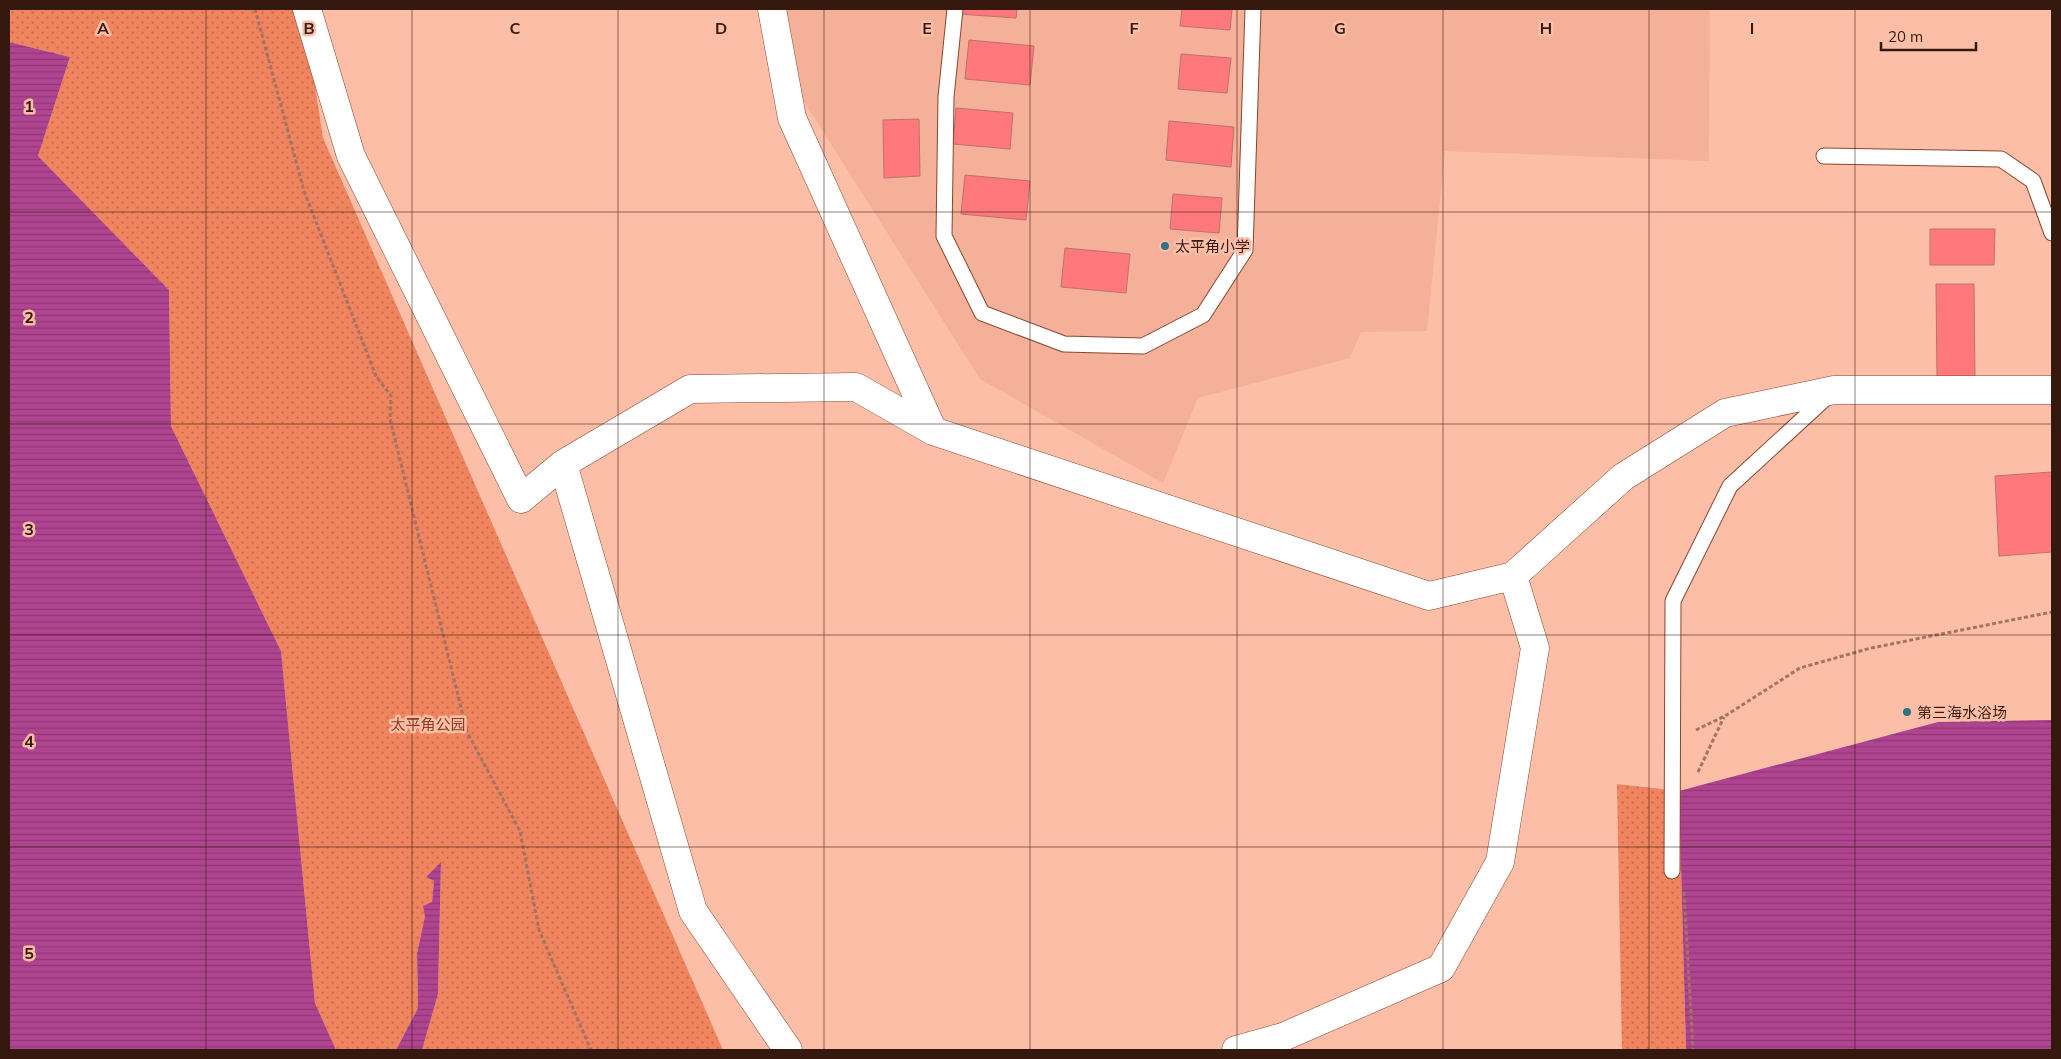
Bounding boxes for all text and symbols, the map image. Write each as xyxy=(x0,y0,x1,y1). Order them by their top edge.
text: A xyxy=(97,18,109,38)
text: B xyxy=(303,18,315,38)
text: C xyxy=(510,18,521,38)
text: D xyxy=(715,18,727,38)
text: E xyxy=(922,18,932,38)
text: F xyxy=(1129,18,1139,38)
text: G xyxy=(1334,18,1346,38)
text: H xyxy=(1540,18,1552,38)
text: I xyxy=(1750,18,1754,38)
scale bar xyxy=(1881,20,1976,52)
text: 20 m xyxy=(1888,27,1923,46)
text: 1 xyxy=(24,96,34,116)
place label: 太平角小学 xyxy=(1175,237,1250,256)
marker: 太平角小学 xyxy=(1159,240,1171,252)
text: 2 xyxy=(24,307,34,327)
text: 3 xyxy=(24,519,34,539)
place label: 第三海水浴场 xyxy=(1917,703,2007,722)
marker: 第三海水浴场 xyxy=(1901,706,1913,718)
park label: 太平角公园 xyxy=(390,715,466,734)
text: 4 xyxy=(24,731,34,751)
text: 5 xyxy=(24,943,34,963)

